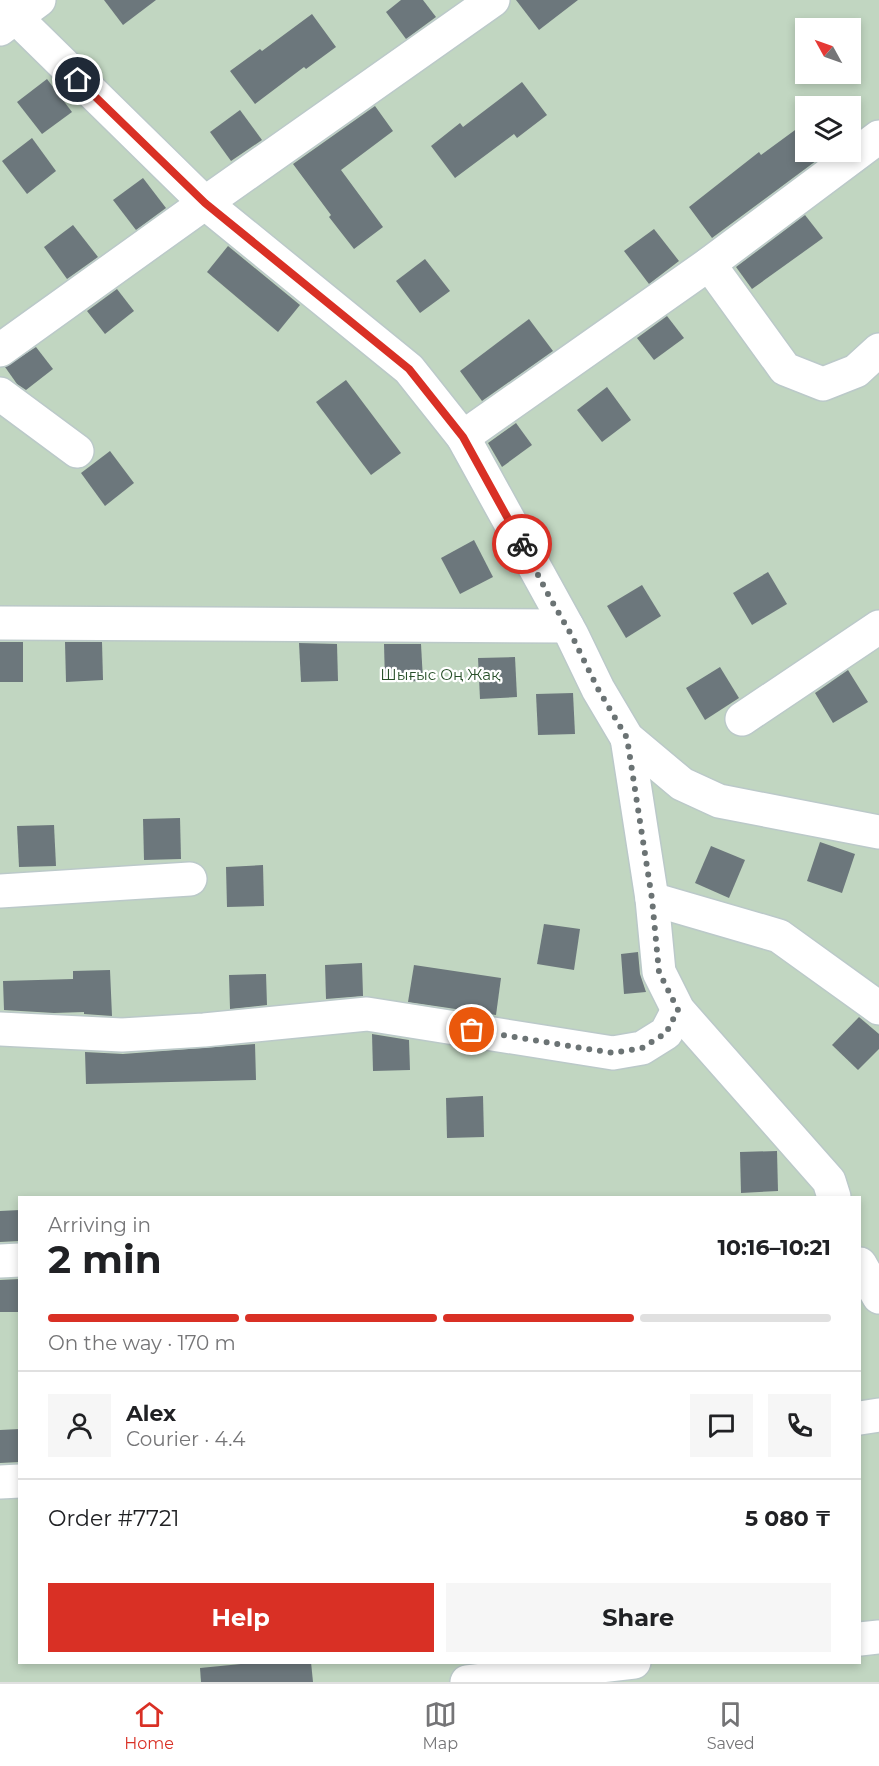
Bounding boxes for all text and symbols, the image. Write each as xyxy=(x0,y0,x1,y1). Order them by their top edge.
north arrow xyxy=(795,18,861,84)
map controls xyxy=(795,18,861,162)
pin xyxy=(52,54,103,105)
icon: home xyxy=(61,63,94,96)
button: layers xyxy=(795,96,861,162)
courier xyxy=(492,514,552,574)
icon: bike xyxy=(506,528,539,561)
park label: Шығыс Оң Жақ xyxy=(380,665,501,684)
pin xyxy=(446,1004,497,1055)
icon: bag xyxy=(455,1013,488,1046)
text: Arriving in xyxy=(48,1213,151,1237)
text: 10:16–10:21 xyxy=(717,1234,831,1261)
text: 2 min xyxy=(48,1235,162,1283)
text: On the way · 170 m xyxy=(48,1331,236,1355)
button: person xyxy=(48,1394,111,1457)
button: chat xyxy=(690,1394,753,1457)
button: phone xyxy=(768,1394,831,1457)
text: Alex xyxy=(126,1400,176,1427)
text: Courier · 4.4 xyxy=(126,1427,245,1451)
text: Order #7721 xyxy=(48,1505,179,1532)
text: 5 080 ₸ xyxy=(745,1505,831,1532)
button: Help xyxy=(48,1583,434,1652)
button: Share xyxy=(446,1583,831,1652)
tab: Home xyxy=(124,1698,174,1753)
tab: Map xyxy=(423,1698,458,1753)
tab: Saved xyxy=(707,1698,755,1753)

